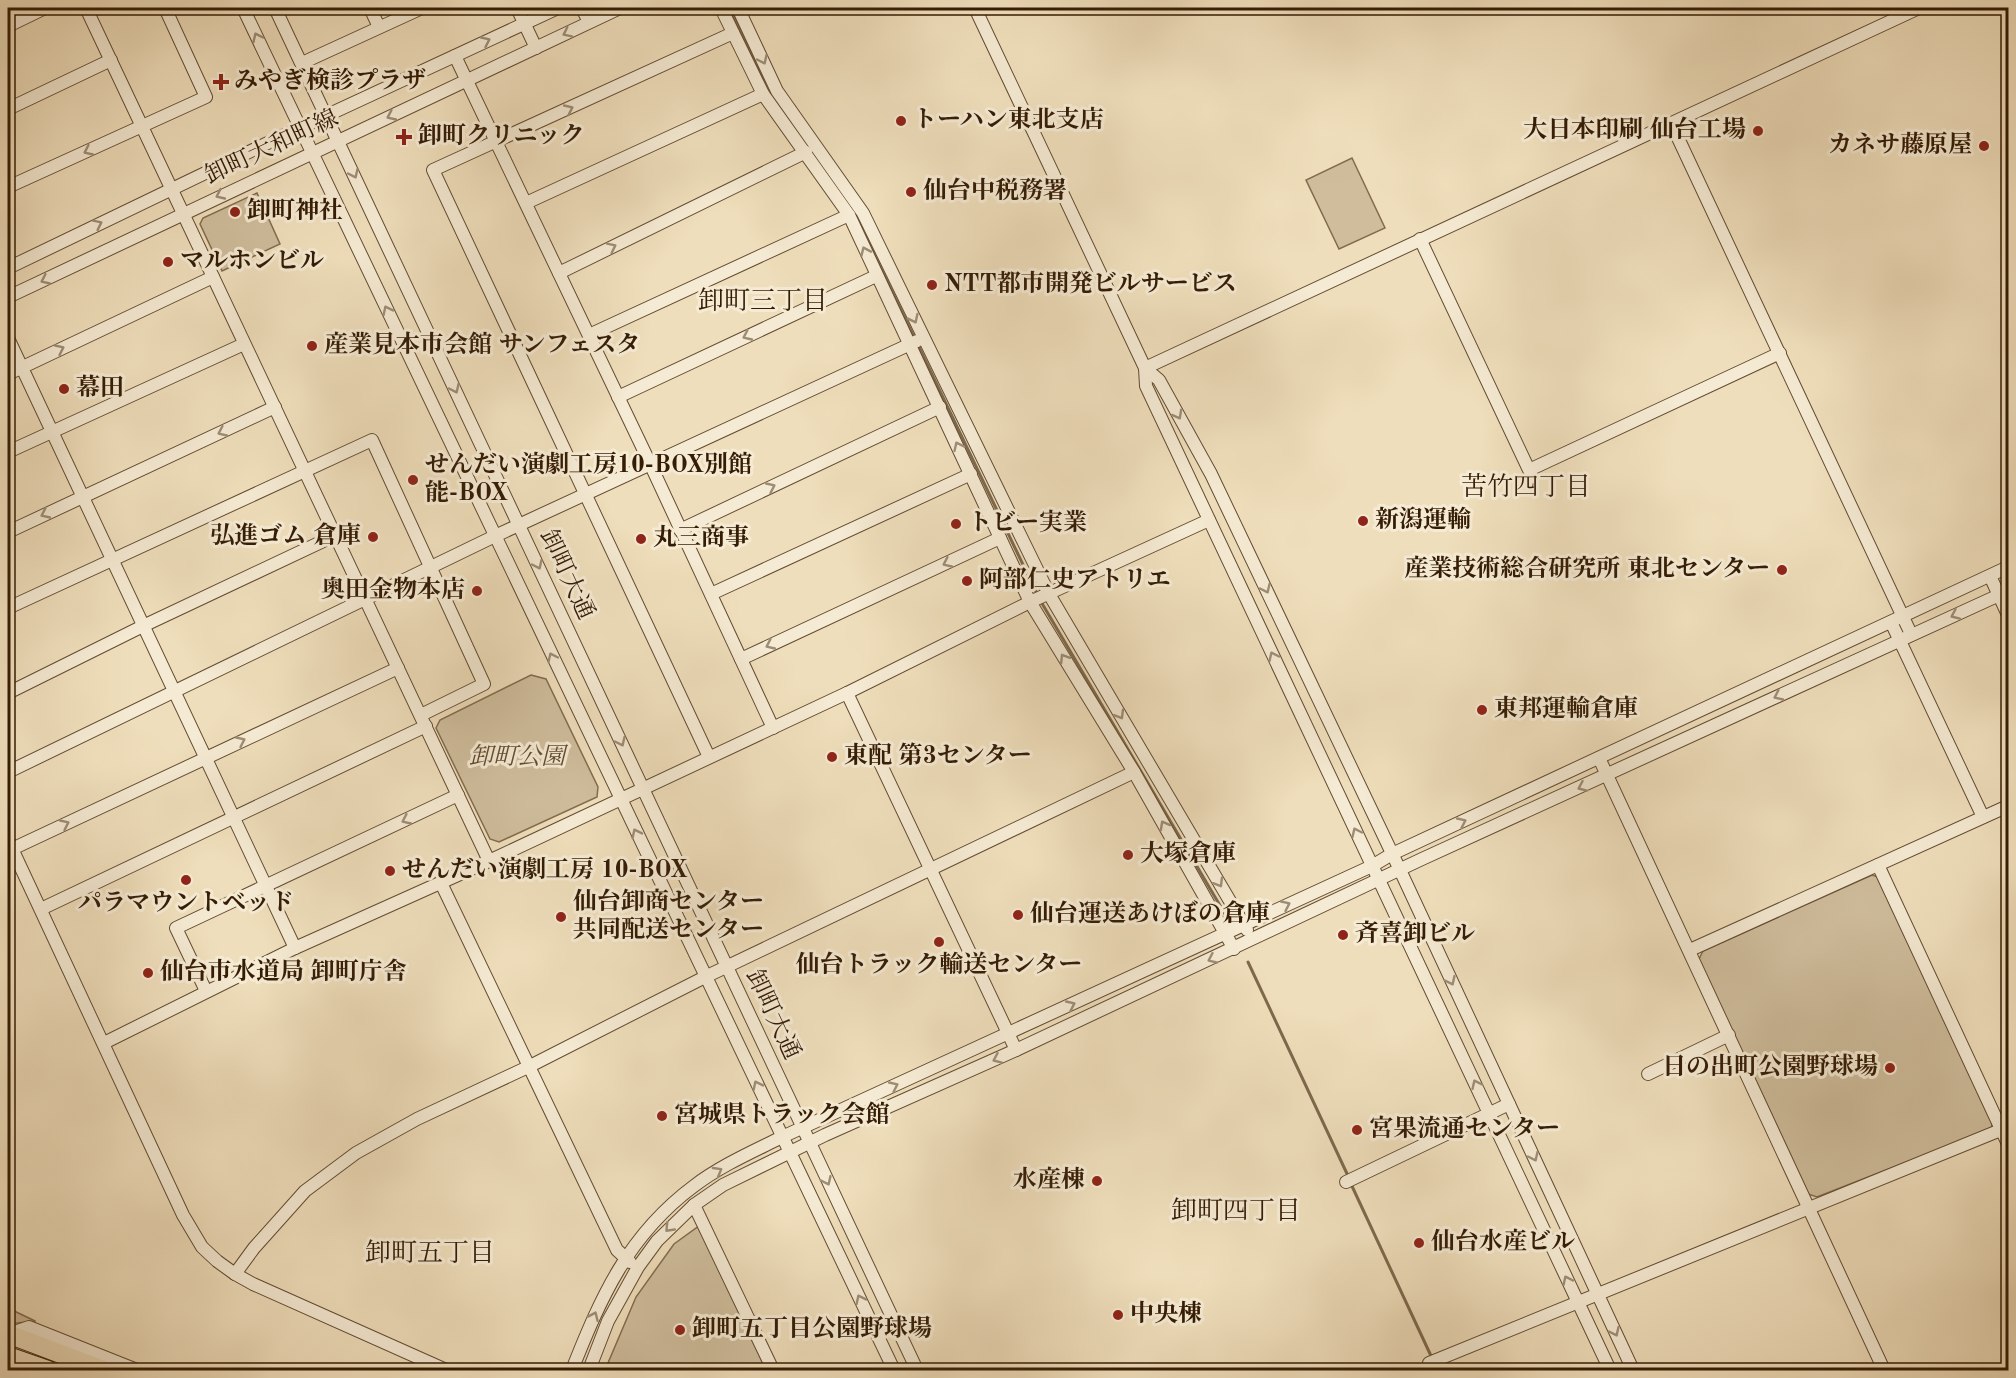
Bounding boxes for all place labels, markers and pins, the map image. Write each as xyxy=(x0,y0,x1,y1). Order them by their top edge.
place label: みやぎ検診プラザ xyxy=(234,67,426,94)
marker: みやぎ検診プラザ xyxy=(212,73,230,91)
place label: トーハン東北支店 xyxy=(913,106,1104,133)
marker: トーハン東北支店 xyxy=(894,114,908,128)
place label: 大日本印刷 仙台工場 xyxy=(1523,116,1746,143)
place label: 卸町クリニック xyxy=(418,122,585,149)
marker: 大日本印刷 仙台工場 xyxy=(1751,124,1765,138)
marker: 卸町クリニック xyxy=(395,128,413,146)
place label: カネサ藤原屋 xyxy=(1828,131,1972,158)
marker: カネサ藤原屋 xyxy=(1977,139,1991,153)
place label: 仙台中税務署 xyxy=(923,177,1067,204)
marker: 仙台中税務署 xyxy=(904,185,918,199)
place label: 卸町神社 xyxy=(247,197,343,224)
marker: 卸町神社 xyxy=(228,205,242,219)
place label: マルホンビル xyxy=(180,248,324,274)
marker: マルホンビル xyxy=(161,255,175,269)
place label: NTT都市開発ビルサービス xyxy=(944,270,1237,297)
marker: NTT都市開発ビルサービス xyxy=(925,278,939,292)
place label: 産業見本市会館 サンフェスタ xyxy=(324,331,640,358)
marker: 産業見本市会館 サンフェスタ xyxy=(305,339,319,353)
place label: 幕田 xyxy=(76,374,124,401)
marker: 幕田 xyxy=(57,382,71,396)
place label: せんだい演劇工房10-BOX別館 能-BOX xyxy=(425,451,752,506)
marker: せんだい演劇工房10-BOX別館 能-BOX xyxy=(406,473,420,487)
place label: 新潟運輸 xyxy=(1375,506,1471,533)
place label: トビー実業 xyxy=(968,509,1087,536)
marker: 新潟運輸 xyxy=(1356,514,1370,528)
marker: トビー実業 xyxy=(949,517,963,531)
place label: 弘進ゴム 倉庫 xyxy=(210,522,361,549)
place label: 丸三商事 xyxy=(653,524,749,551)
marker: 弘進ゴム 倉庫 xyxy=(366,530,380,544)
marker: 丸三商事 xyxy=(634,532,648,546)
place label: 産業技術総合研究所 東北センター xyxy=(1404,555,1770,582)
marker: 産業技術総合研究所 東北センター xyxy=(1775,563,1789,577)
place label: 阿部仁史アトリエ xyxy=(979,566,1171,593)
marker: 阿部仁史アトリエ xyxy=(960,574,974,588)
place label: 奥田金物本店 xyxy=(321,576,465,603)
marker: 奥田金物本店 xyxy=(470,584,484,598)
place label: 東邦運輸倉庫 xyxy=(1494,695,1638,722)
marker: 東邦運輸倉庫 xyxy=(1475,703,1489,717)
place label: 東配 第3センター xyxy=(844,742,1032,769)
marker: 東配 第3センター xyxy=(825,750,839,764)
place label: 大塚倉庫 xyxy=(1140,840,1236,867)
marker: 大塚倉庫 xyxy=(1121,848,1135,862)
place label: せんだい演劇工房 10-BOX xyxy=(402,856,688,883)
marker: せんだい演劇工房 10-BOX xyxy=(383,864,397,878)
marker: パラマウントベッド xyxy=(179,873,193,887)
place label: 仙台卸商センター 共同配送センター xyxy=(573,888,764,943)
place label: パラマウントベッド xyxy=(78,890,294,916)
place label: 仙台運送あけぼの倉庫 xyxy=(1030,900,1270,927)
marker: 仙台運送あけぼの倉庫 xyxy=(1011,908,1025,922)
marker: 仙台卸商センター 共同配送センター xyxy=(554,910,568,924)
place label: 斉喜卸ビル xyxy=(1355,920,1475,947)
marker: 斉喜卸ビル xyxy=(1336,928,1350,942)
marker: 仙台トラック輸送センター xyxy=(932,935,946,949)
place label: 仙台トラック輸送センター xyxy=(796,951,1082,978)
place label: 仙台市水道局 卸町庁舎 xyxy=(160,958,407,985)
marker: 仙台市水道局 卸町庁舎 xyxy=(141,966,155,980)
place label: 日の出町公園野球場 xyxy=(1662,1053,1878,1080)
marker: 日の出町公園野球場 xyxy=(1883,1061,1897,1075)
place label: 宮城県トラック会館 xyxy=(674,1101,890,1128)
marker: 宮城県トラック会館 xyxy=(655,1109,669,1123)
place label: 宮果流通センター xyxy=(1369,1115,1560,1142)
marker: 宮果流通センター xyxy=(1350,1123,1364,1137)
place label: 水産棟 xyxy=(1013,1166,1085,1193)
marker: 水産棟 xyxy=(1090,1174,1104,1188)
place label: 仙台水産ビル xyxy=(1431,1228,1575,1255)
marker: 仙台水産ビル xyxy=(1412,1236,1426,1250)
place label: 中央棟 xyxy=(1130,1300,1202,1327)
marker: 中央棟 xyxy=(1111,1308,1125,1322)
place label: 卸町五丁目公園野球場 xyxy=(692,1315,932,1342)
marker: 卸町五丁目公園野球場 xyxy=(673,1323,687,1337)

